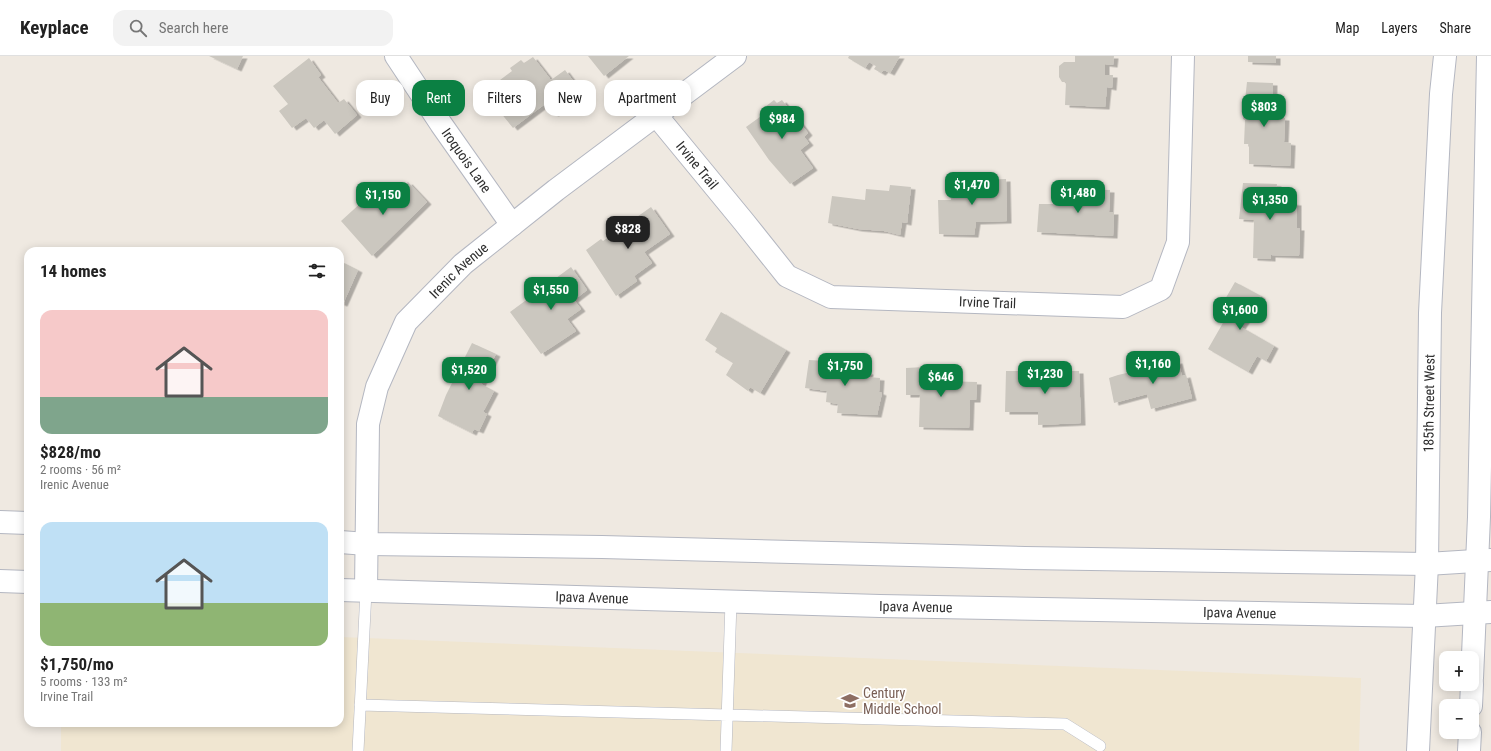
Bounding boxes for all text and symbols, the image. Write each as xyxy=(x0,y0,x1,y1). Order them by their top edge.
search box xyxy=(113,10,393,46)
text: Keyplace xyxy=(20,16,89,39)
icon: search xyxy=(127,17,149,39)
text: Search here xyxy=(159,19,228,37)
text: Map xyxy=(1335,20,1359,36)
text: Layers xyxy=(1381,20,1418,36)
text: Share xyxy=(1440,20,1471,36)
chip: Buy xyxy=(356,80,404,116)
chip: Rent xyxy=(412,80,465,116)
chip: Filters xyxy=(473,80,536,116)
chip: New xyxy=(544,80,596,116)
chip: Apartment xyxy=(604,80,691,116)
pin: $803 xyxy=(1240,94,1288,128)
text: $803 xyxy=(1251,99,1277,114)
pin: $984 xyxy=(758,106,806,140)
text: $984 xyxy=(769,111,795,126)
street label: Iroquois Lane xyxy=(438,125,495,196)
street label: Irvine Trail xyxy=(673,138,722,192)
pin: $1,470 xyxy=(939,172,1005,206)
text: $1,470 xyxy=(954,177,990,192)
pin: $1,480 xyxy=(1045,180,1111,214)
pin: $1,150 xyxy=(350,182,416,216)
text: $1,480 xyxy=(1060,185,1096,200)
text: $1,150 xyxy=(365,187,401,202)
pin: $1,350 xyxy=(1237,187,1303,221)
text: $1,350 xyxy=(1252,192,1288,207)
pin: $828 xyxy=(604,216,652,250)
text: $828 xyxy=(615,221,641,236)
street label: Irenic Avenue xyxy=(426,239,491,301)
icon: filters xyxy=(306,260,328,282)
text: 14 homes xyxy=(40,261,106,281)
pin: $1,550 xyxy=(518,277,584,311)
text: $1,550 xyxy=(533,282,569,297)
street label: Irvine Trail xyxy=(959,293,1017,311)
pin: $1,600 xyxy=(1207,297,1273,331)
text: $1,600 xyxy=(1222,302,1258,317)
icon: home xyxy=(148,336,220,408)
pin: $1,160 xyxy=(1120,351,1186,385)
pin: $1,750 xyxy=(812,353,878,387)
street label: 185th Street West xyxy=(1420,354,1438,453)
text: $1,160 xyxy=(1135,356,1171,371)
pin: $1,520 xyxy=(436,357,502,391)
text: $1,750 xyxy=(827,358,863,373)
pin: $1,230 xyxy=(1012,361,1078,395)
text: $1,520 xyxy=(451,362,487,377)
pin: $646 xyxy=(917,364,965,398)
text: $1,230 xyxy=(1027,366,1063,381)
text: $646 xyxy=(928,369,954,384)
text: $828/mo xyxy=(40,442,101,462)
text: 2 rooms · 56 m² xyxy=(40,462,121,477)
text: Irenic Avenue xyxy=(40,477,109,492)
icon: home xyxy=(148,548,220,620)
street label: Ipava Avenue xyxy=(555,588,629,607)
street label: Ipava Avenue xyxy=(879,598,953,615)
street label: Ipava Avenue xyxy=(1203,604,1277,621)
map controls xyxy=(1439,651,1479,739)
button: + xyxy=(1439,651,1479,691)
text: $1,750/mo xyxy=(40,654,114,674)
text: 5 rooms · 133 m² xyxy=(40,674,127,689)
place label: Century Middle School xyxy=(863,685,941,717)
text: Irvine Trail xyxy=(40,689,93,704)
school or university icon: Century Middle School xyxy=(840,691,860,711)
button: − xyxy=(1439,699,1479,739)

